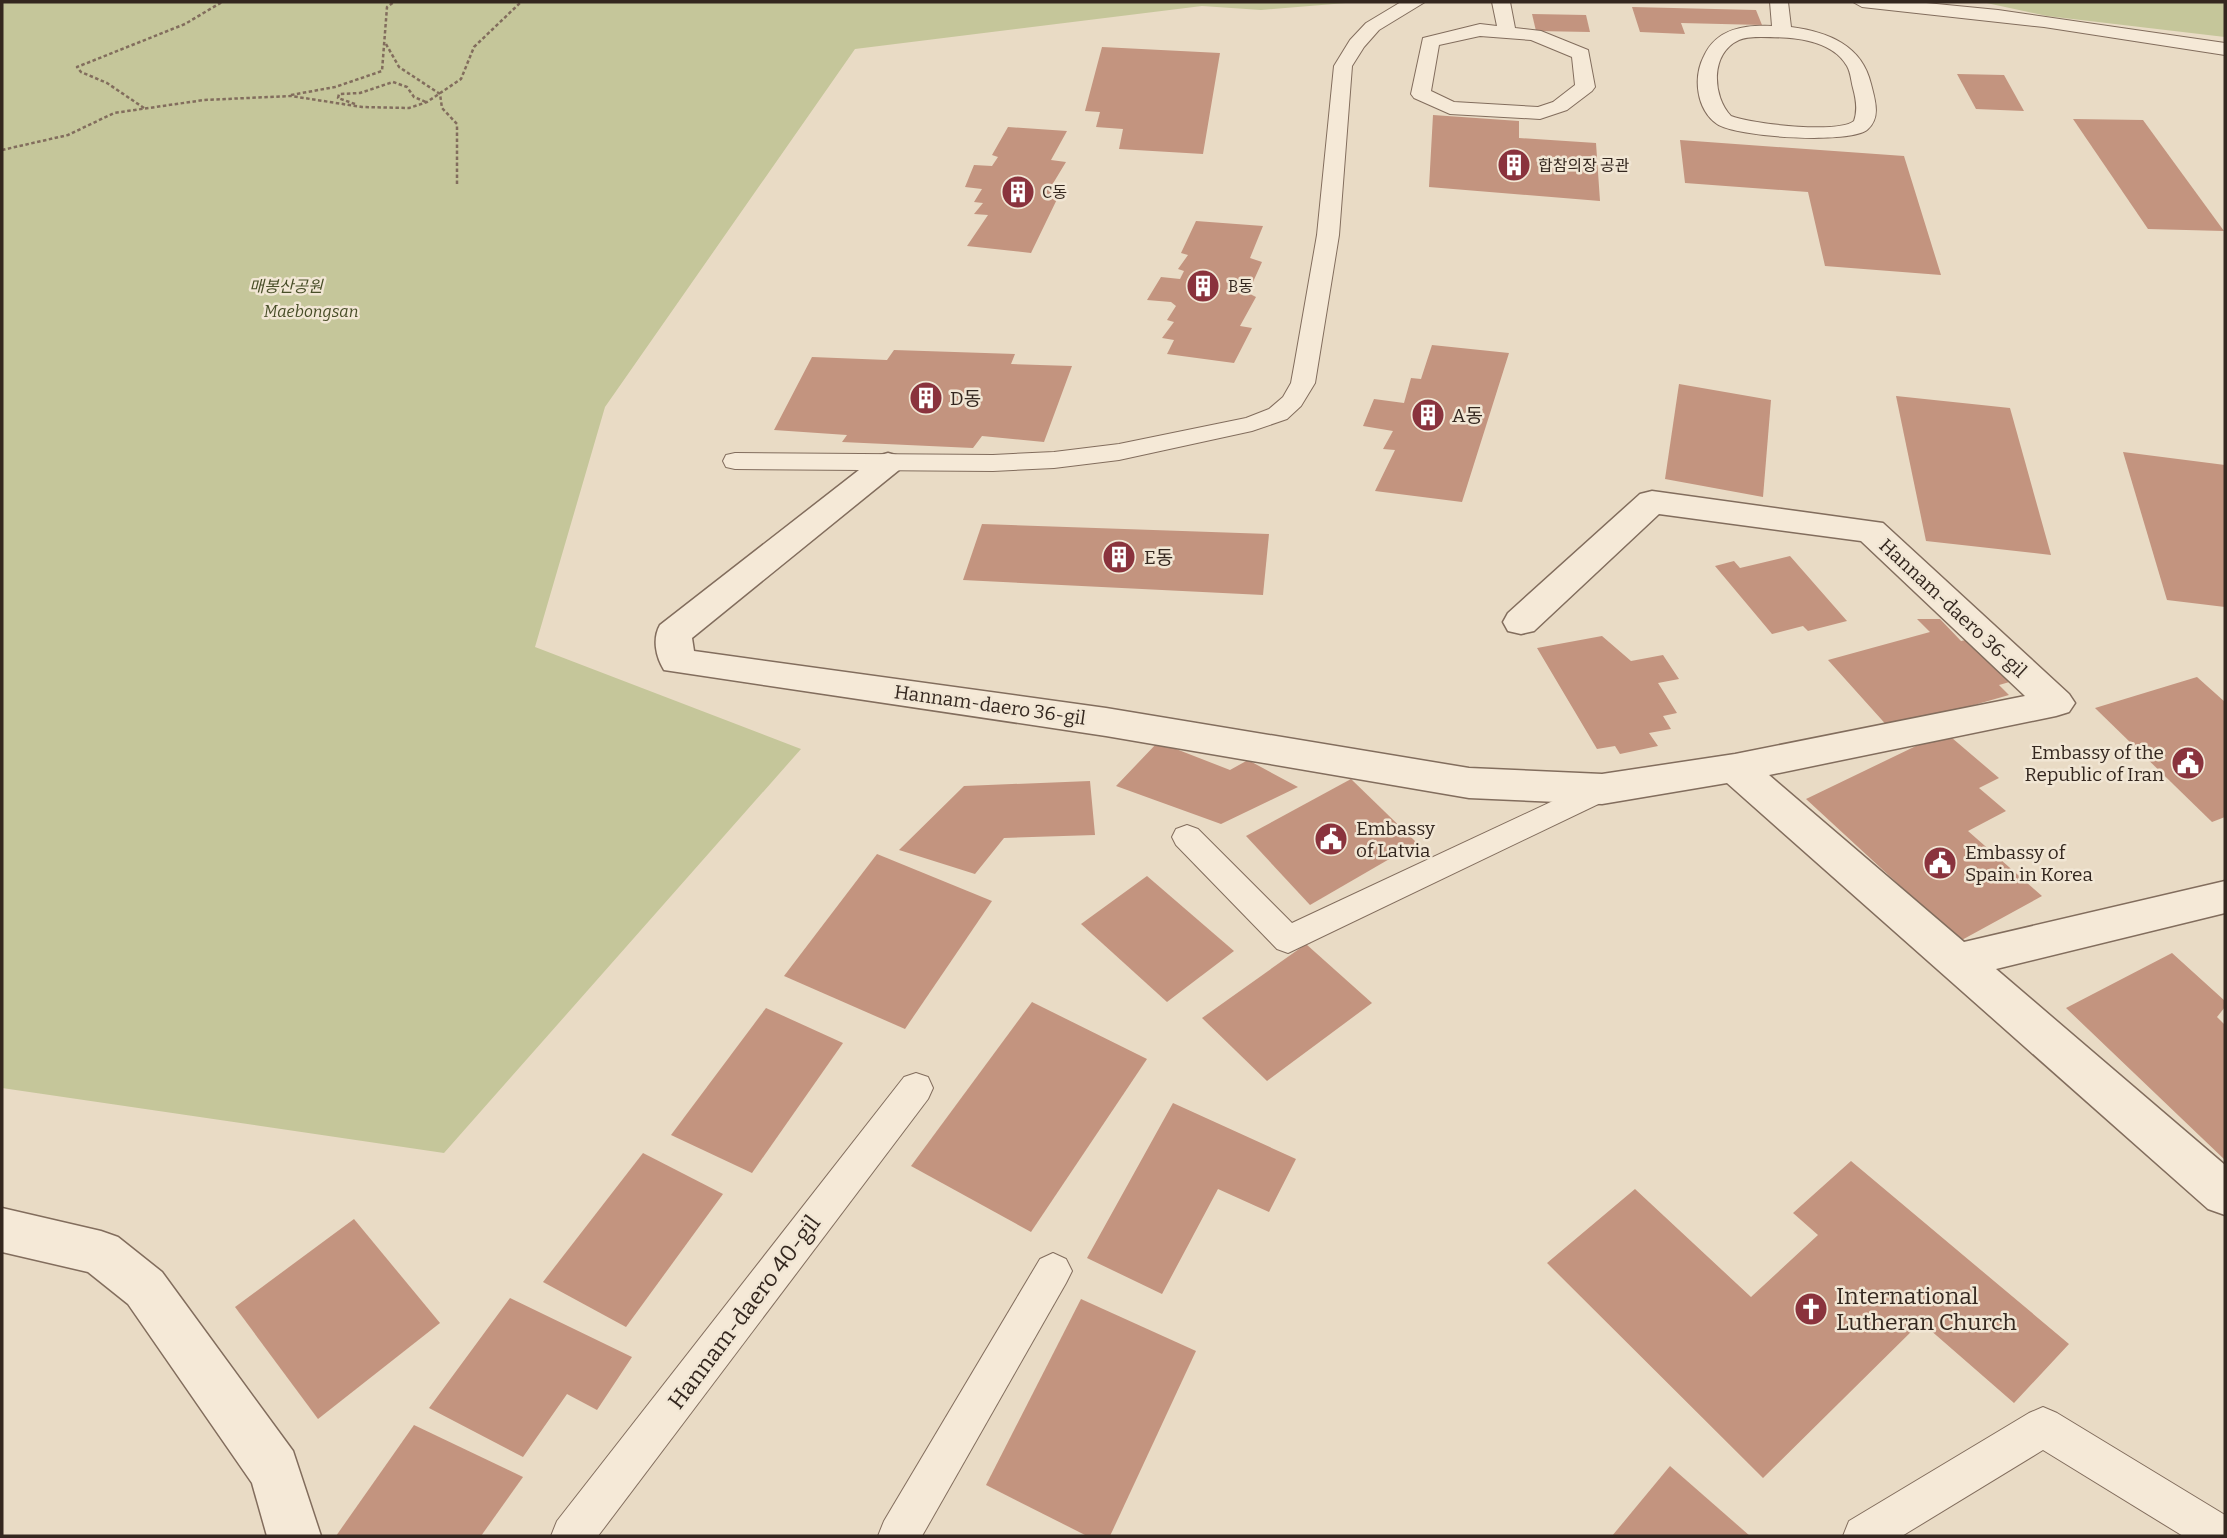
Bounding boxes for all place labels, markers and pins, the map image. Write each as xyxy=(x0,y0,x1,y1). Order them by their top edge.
building icon: 합참의장 공관 xyxy=(1495,146,1533,184)
place label: 합참의장 공관 xyxy=(1538,156,1630,175)
building icon: C동 xyxy=(999,173,1037,211)
place label: C동 xyxy=(1042,183,1067,202)
building icon: B동 xyxy=(1184,267,1222,305)
place label: B동 xyxy=(1228,277,1253,296)
building icon: D동 xyxy=(907,379,945,417)
place label: D동 xyxy=(950,387,981,410)
building icon: A동 xyxy=(1409,396,1447,434)
place label: A동 xyxy=(1452,404,1483,427)
building icon: E동 xyxy=(1100,538,1138,576)
place label: E동 xyxy=(1144,546,1173,569)
place label: Embassy of the Republic of Iran xyxy=(2024,741,2164,786)
public building icon: Embassy of the Republic of Iran xyxy=(2169,744,2207,782)
place label: Embassy of Latvia xyxy=(1356,817,1436,862)
public building icon: Embassy of Latvia xyxy=(1312,820,1350,858)
place label: Embassy of Spain in Korea xyxy=(1965,841,2093,886)
public building icon: Embassy of Spain in Korea xyxy=(1921,844,1959,882)
place label: International Lutheran Church xyxy=(1836,1282,2017,1336)
church icon: International Lutheran Church xyxy=(1792,1290,1830,1328)

